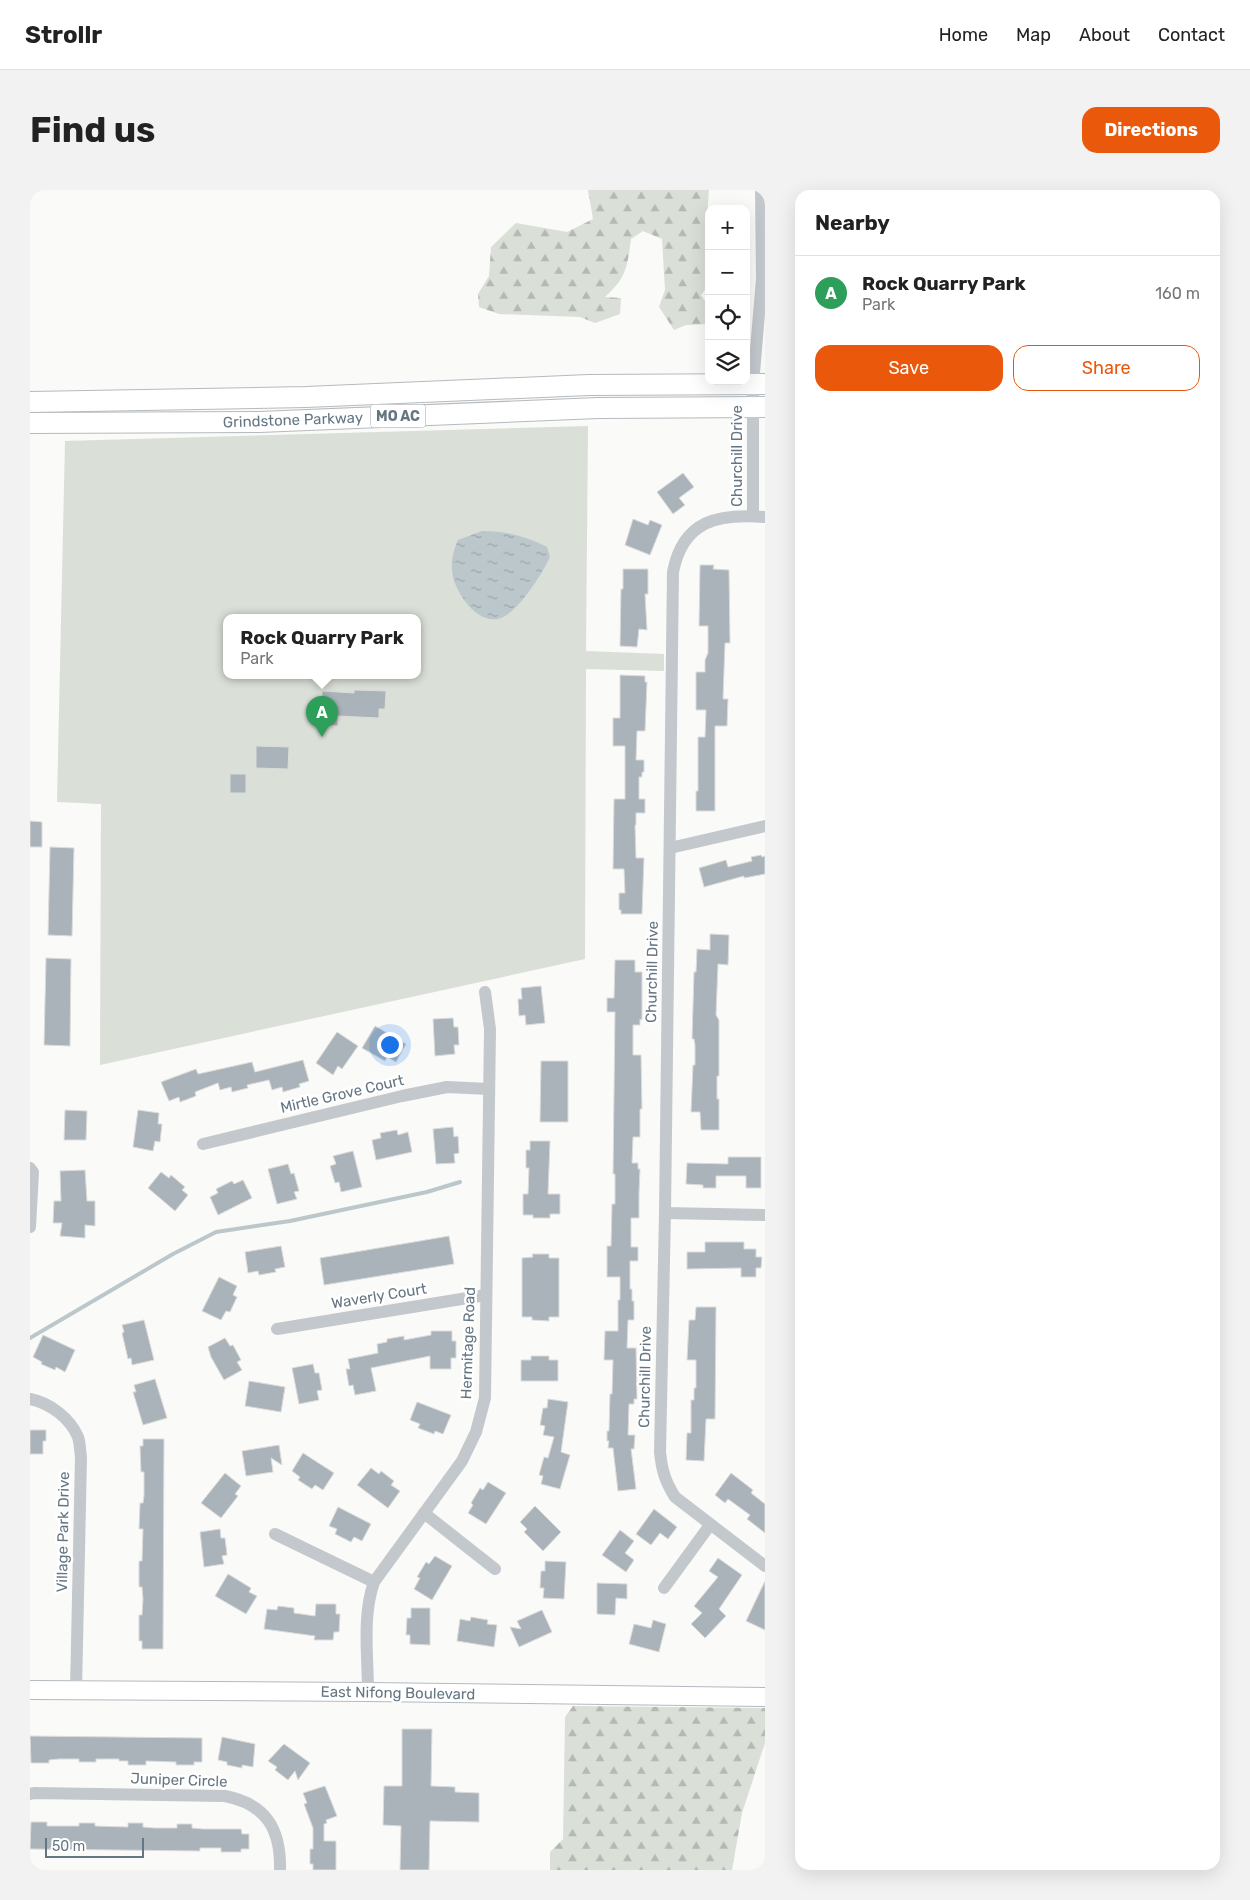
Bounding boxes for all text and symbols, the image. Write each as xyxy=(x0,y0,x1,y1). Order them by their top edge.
text: Strollr xyxy=(25,21,102,49)
text: Home xyxy=(939,24,988,46)
text: Map xyxy=(1016,24,1051,46)
text: About xyxy=(1079,24,1130,46)
text: Contact xyxy=(1158,24,1225,46)
button: Directions xyxy=(1082,107,1220,153)
text: Find us xyxy=(30,109,155,151)
map controls xyxy=(705,205,750,385)
button: + xyxy=(705,205,750,250)
text: Nearby xyxy=(815,210,890,235)
button: − xyxy=(705,250,750,295)
text: Rock Quarry Park xyxy=(862,272,1026,295)
text: A xyxy=(825,284,837,303)
text: 160 m xyxy=(1155,284,1200,303)
button: locate xyxy=(705,295,750,340)
text: Park xyxy=(862,295,895,314)
button: layers xyxy=(705,340,750,385)
button: Save xyxy=(815,345,1003,391)
button: Share xyxy=(1013,345,1200,391)
road number: MO AC xyxy=(370,405,426,428)
street label: Churchill Drive xyxy=(728,405,746,507)
street label: Grindstone Parkway xyxy=(223,409,363,431)
popup xyxy=(223,614,421,679)
text: Rock Quarry Park xyxy=(240,626,404,649)
text: Park xyxy=(240,649,274,668)
pin: A xyxy=(306,696,338,737)
street label: Churchill Drive xyxy=(642,921,662,1023)
your location xyxy=(377,1032,403,1058)
street label: Mirtle Grove Court xyxy=(278,1071,406,1117)
street label: Waverly Court xyxy=(330,1280,428,1312)
street label: Hermitage Road xyxy=(457,1286,479,1400)
street label: Churchill Drive xyxy=(635,1326,655,1428)
street label: Village Park Drive xyxy=(53,1471,73,1593)
street label: East Nifong Boulevard xyxy=(320,1683,476,1703)
street label: Juniper Circle xyxy=(130,1769,228,1791)
scale bar xyxy=(45,1835,144,1858)
text: 50 m xyxy=(52,1838,85,1855)

